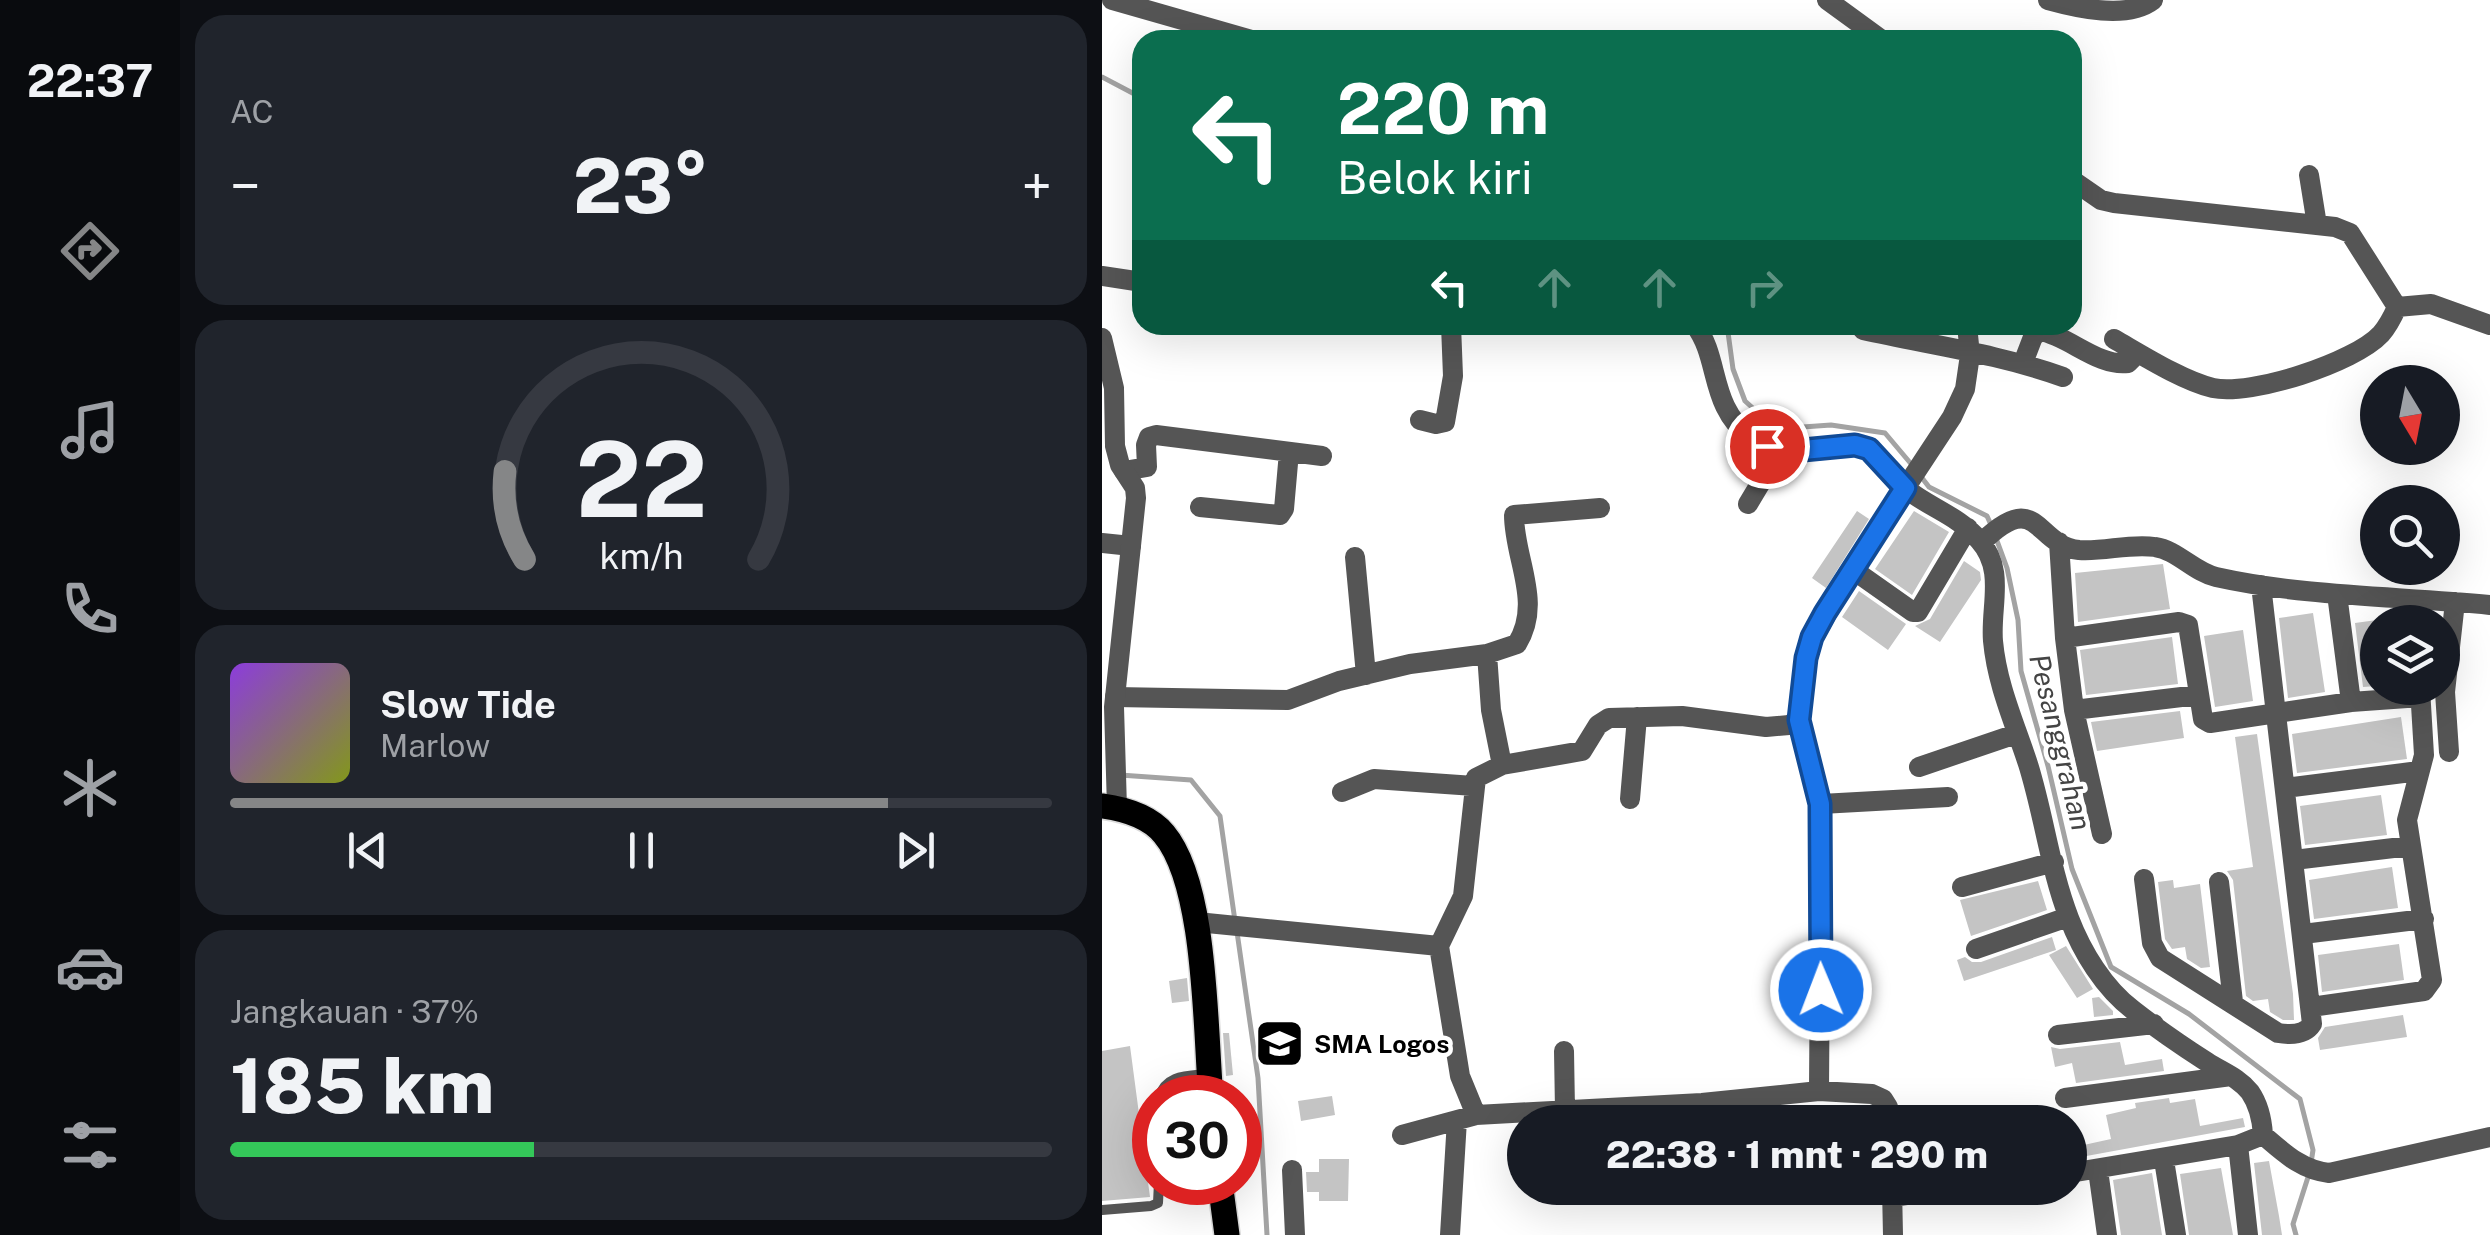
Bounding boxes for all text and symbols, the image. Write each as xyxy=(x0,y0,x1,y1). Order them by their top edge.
text: 22:37 xyxy=(27,54,153,107)
text: 220 m xyxy=(1337,67,1550,150)
icon: left xyxy=(1172,70,1302,200)
text: AC xyxy=(230,93,274,130)
text: 23° xyxy=(573,142,709,230)
text: Belok kiri xyxy=(1337,151,1532,204)
text: − xyxy=(230,154,261,218)
text: + xyxy=(1022,154,1052,218)
icon: directions xyxy=(55,216,125,286)
icon: left xyxy=(1422,260,1477,315)
icon: ahead xyxy=(1527,260,1582,315)
icon: ahead xyxy=(1632,260,1687,315)
icon: right xyxy=(1737,260,1792,315)
north arrow xyxy=(2360,365,2460,465)
map controls xyxy=(2360,365,2460,705)
icon: music xyxy=(55,395,125,465)
pin xyxy=(1725,404,1810,489)
text: 22 xyxy=(575,418,707,540)
icon: arrive xyxy=(1740,419,1795,474)
button: search xyxy=(2360,485,2460,585)
text: km/h xyxy=(599,535,683,577)
icon: phone xyxy=(55,574,125,644)
button: layers xyxy=(2360,605,2460,705)
water label: Pesanggrahan xyxy=(2023,650,2099,834)
text: Slow Tide xyxy=(380,682,556,727)
text: Marlow xyxy=(380,727,490,764)
icon: climate xyxy=(55,753,125,823)
icon: previous xyxy=(340,823,395,878)
icon: pause xyxy=(614,823,669,878)
icon: next xyxy=(888,823,943,878)
icon: car xyxy=(55,932,125,1002)
position arrow xyxy=(1769,938,1873,1042)
text: Jangkauan · 37% xyxy=(230,993,479,1030)
school or university icon: SMA Logos xyxy=(1253,1018,1305,1070)
place label: SMA Logos xyxy=(1314,1029,1449,1059)
text: 185 km xyxy=(230,1042,494,1130)
speed limit sign: 30 xyxy=(1132,1075,1262,1205)
icon: filters xyxy=(55,1110,125,1180)
text: 22:38 · 1 mnt · 290 m xyxy=(1606,1132,1988,1177)

